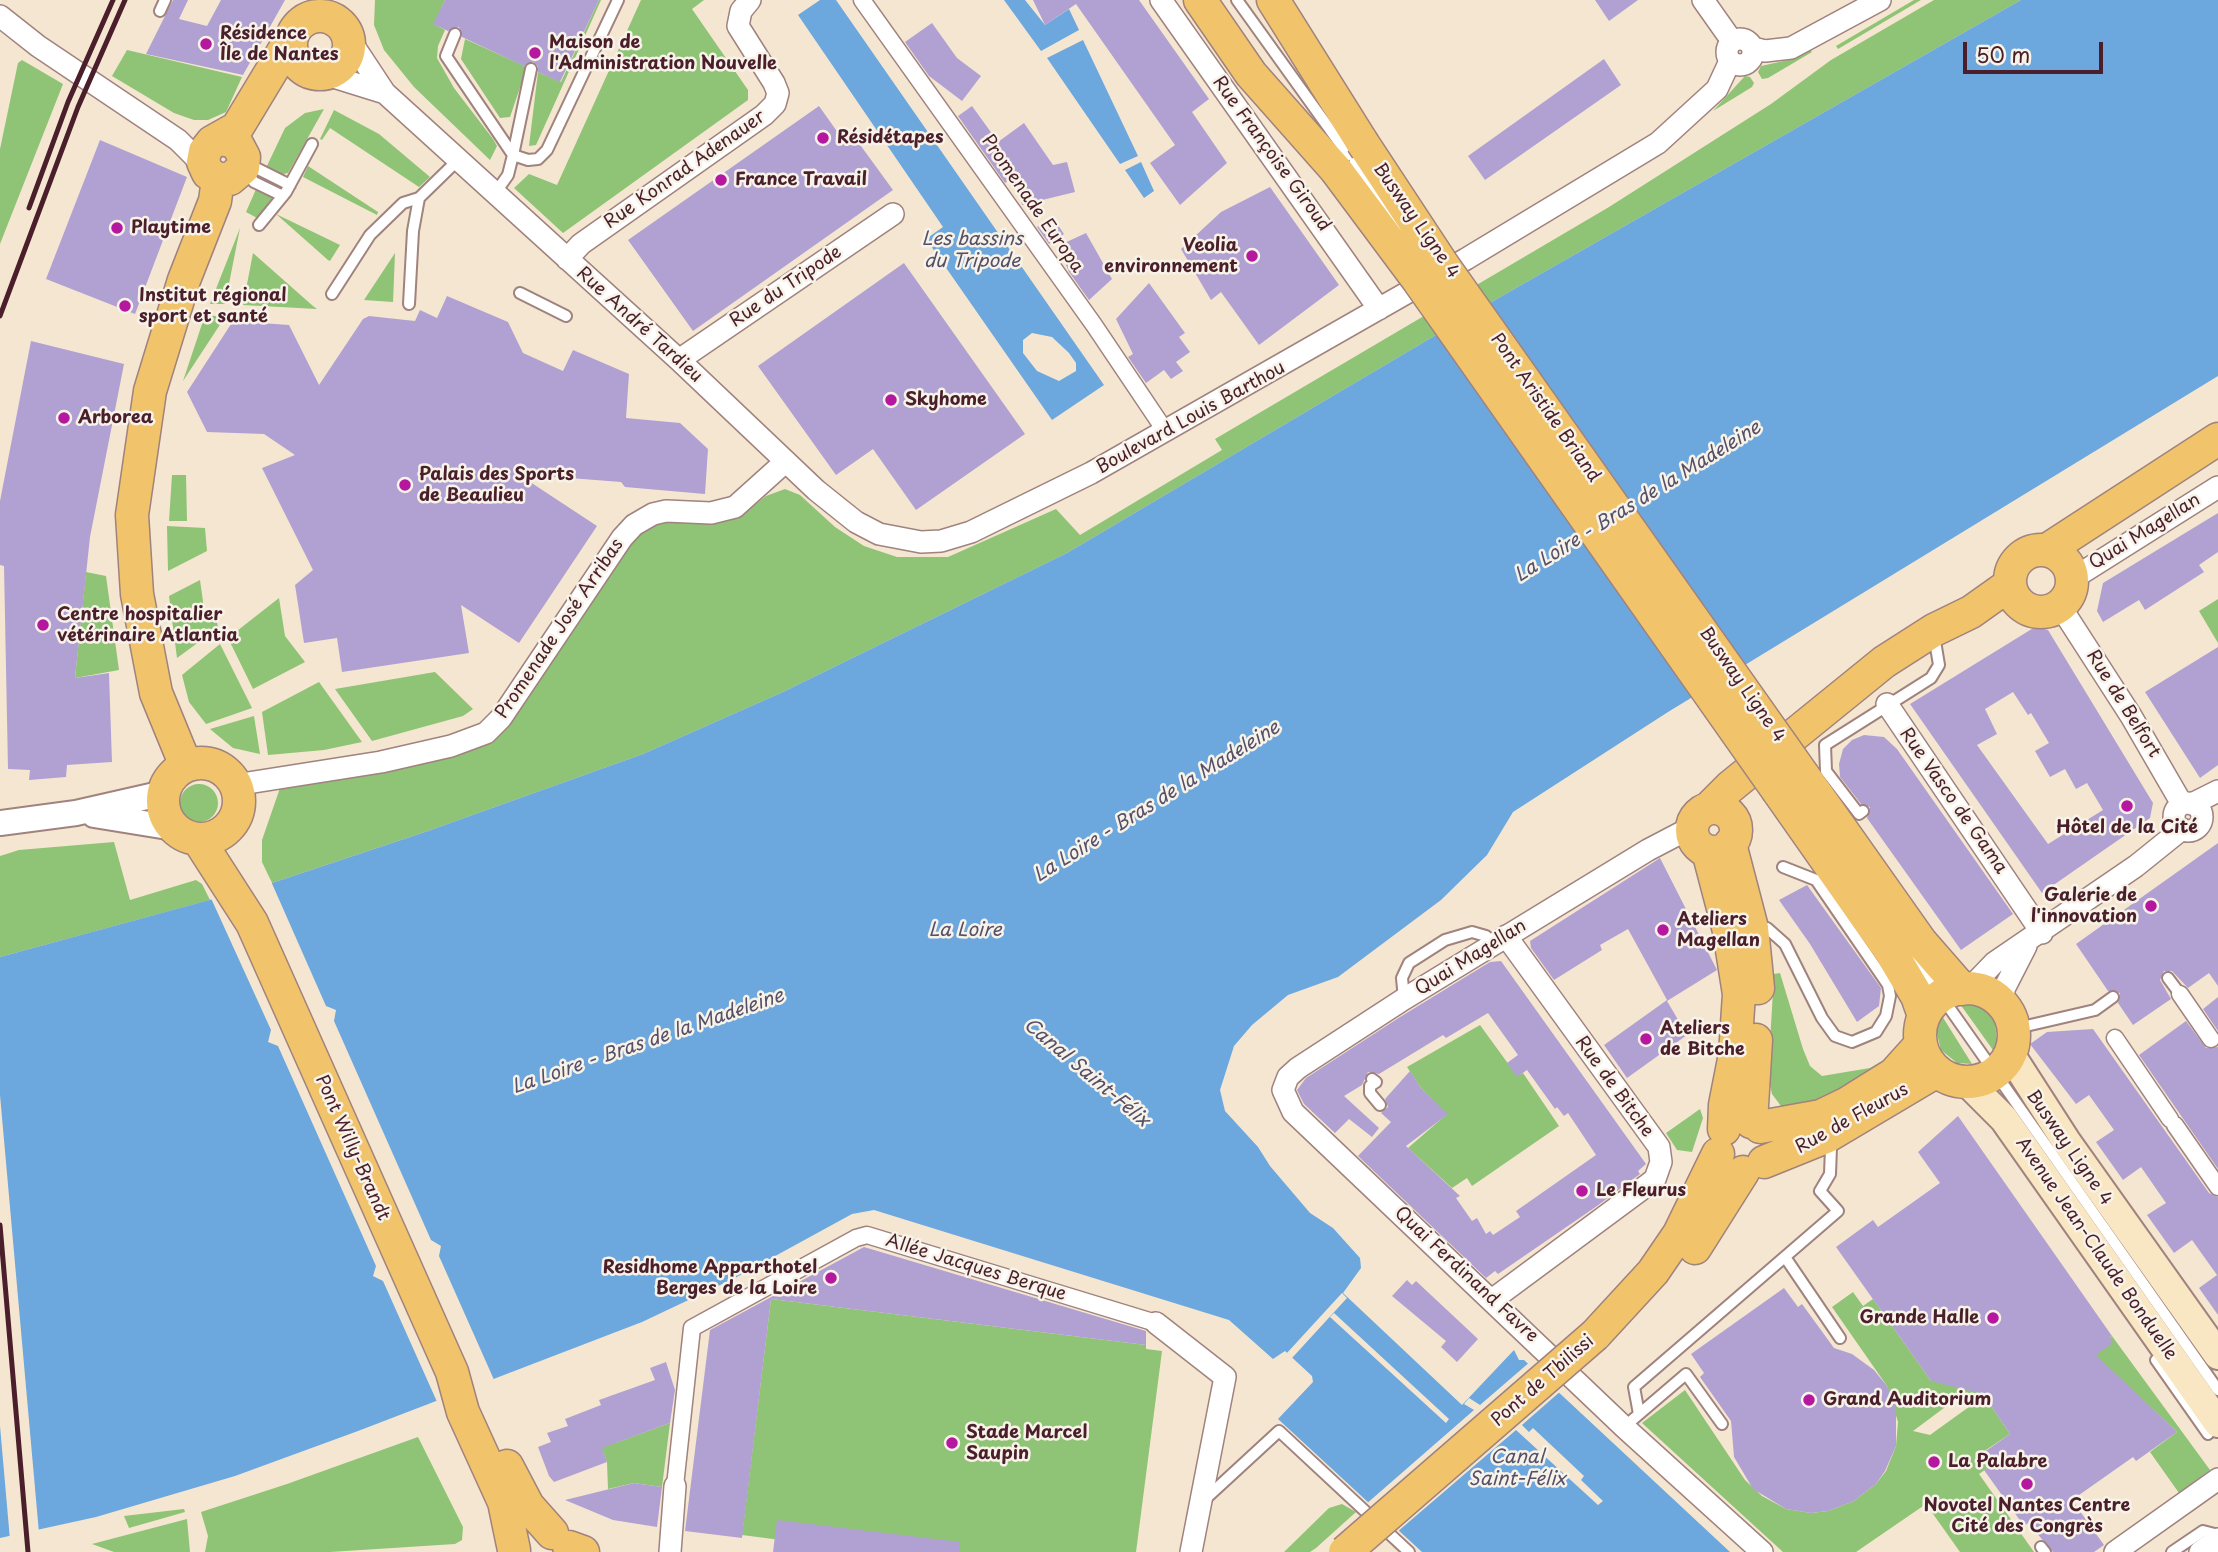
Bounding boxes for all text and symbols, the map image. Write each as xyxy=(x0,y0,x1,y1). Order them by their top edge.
place label: Résidence Île de Nantes xyxy=(220,23,339,66)
scale bar xyxy=(1966,28,2106,72)
place label: Maison de l'Administration Nouvelle xyxy=(549,32,777,74)
marker: Résidence Île de Nantes xyxy=(198,36,214,52)
text: 50 m xyxy=(1976,38,2030,70)
marker: Maison de l'Administration Nouvelle xyxy=(527,45,543,61)
street label: Rue Françoise Giroud xyxy=(1208,72,1334,236)
street label: Rue Konrad Adenauer xyxy=(600,106,770,234)
place label: Résidétapes xyxy=(837,127,944,149)
marker: Résidétapes xyxy=(815,130,831,146)
street label: Promenade Europa xyxy=(976,131,1088,277)
street label: Busway Ligne 4 xyxy=(1368,159,1464,283)
place label: France Travail xyxy=(735,169,867,191)
marker: France Travail xyxy=(713,172,729,188)
place label: Playtime xyxy=(131,217,211,239)
marker: Playtime xyxy=(109,220,125,236)
water label: Les bassins du Tripode xyxy=(921,229,1023,273)
place label: Veolia environnement xyxy=(1104,235,1238,278)
street label: Rue du Tripode xyxy=(726,242,846,332)
marker: Veolia environnement xyxy=(1244,248,1260,264)
street label: Rue André Tardieu xyxy=(572,263,706,387)
place label: Institut régional sport et santé xyxy=(139,285,286,328)
marker: Institut régional sport et santé xyxy=(117,298,133,314)
street label: Pont Aristide Briand xyxy=(1486,330,1604,486)
street label: Boulevard Louis Barthou xyxy=(1093,357,1289,479)
place label: Skyhome xyxy=(905,389,987,411)
marker: Skyhome xyxy=(883,392,899,408)
place label: Arborea xyxy=(78,407,153,429)
marker: Arborea xyxy=(56,410,72,426)
water label: La Loire - Bras de la Madeleine xyxy=(1511,417,1765,587)
place label: Palais des Sports de Beaulieu xyxy=(419,464,574,506)
marker: Palais des Sports de Beaulieu xyxy=(397,477,413,493)
street label: Quai Magellan xyxy=(2086,489,2204,575)
street label: Promenade José Arribas xyxy=(492,535,628,723)
place label: Centre hospitalier vétérinaire Atlantia xyxy=(57,604,239,646)
marker: Centre hospitalier vétérinaire Atlantia xyxy=(35,617,51,633)
street label: Busway Ligne 4 xyxy=(1694,623,1790,747)
street label: Rue de Belfort xyxy=(2081,646,2165,762)
water label: La Loire - Bras de la Madeleine xyxy=(1030,717,1284,887)
street label: Rue Vasco de Gama xyxy=(1895,724,2011,878)
marker: Hôtel de la Cité xyxy=(2119,798,2135,814)
place label: Hôtel de la Cité xyxy=(2056,817,2198,839)
place label: Galerie de l'innovation xyxy=(2031,885,2137,928)
marker: Galerie de l'innovation xyxy=(2143,898,2159,914)
place label: Ateliers Magellan xyxy=(1677,909,1760,951)
street label: Quai Magellan xyxy=(1412,915,1530,1001)
water label: La Loire xyxy=(928,920,1002,942)
marker: Ateliers Magellan xyxy=(1655,922,1671,938)
water label: La Loire - Bras de la Madeleine xyxy=(509,985,787,1099)
water label: Canal Saint-Félix xyxy=(1018,1014,1154,1132)
place label: Ateliers de Bitche xyxy=(1660,1018,1745,1060)
marker: Ateliers de Bitche xyxy=(1638,1031,1654,1047)
street label: Rue de Bitche xyxy=(1570,1032,1658,1142)
street label: Pont Willy-Brandt xyxy=(310,1072,394,1224)
street label: Rue de Fleurus xyxy=(1792,1079,1912,1159)
street label: Busway Ligne 4 xyxy=(2021,1086,2117,1210)
street label: Avenue Jean-Claude Bonduelle xyxy=(2011,1134,2181,1364)
place label: Le Fleurus xyxy=(1596,1180,1686,1202)
marker: Le Fleurus xyxy=(1574,1183,1590,1199)
street label: Quai Ferdinand Favre xyxy=(1390,1203,1542,1347)
street label: Allée Jacques Berque xyxy=(883,1230,1069,1306)
place label: Residhome Apparthotel Berges de la Loire xyxy=(603,1257,817,1300)
marker: Residhome Apparthotel Berges de la Loire xyxy=(823,1270,839,1286)
place label: Grande Halle xyxy=(1860,1307,1979,1329)
marker: Grande Halle xyxy=(1985,1310,2001,1326)
street label: Pont de Tbilissi xyxy=(1487,1331,1599,1431)
place label: Grand Auditorium xyxy=(1823,1389,1991,1411)
marker: Grand Auditorium xyxy=(1801,1392,1817,1408)
place label: Stade Marcel Saupin xyxy=(966,1422,1087,1464)
marker: Stade Marcel Saupin xyxy=(944,1435,960,1451)
water label: Canal Saint-Félix xyxy=(1469,1447,1565,1491)
place label: La Palabre xyxy=(1948,1451,2047,1473)
marker: La Palabre xyxy=(1926,1454,1942,1470)
marker: Novotel Nantes Centre Cité des Congrès xyxy=(2019,1476,2035,1492)
place label: Novotel Nantes Centre Cité des Congrès xyxy=(1924,1495,2130,1538)

